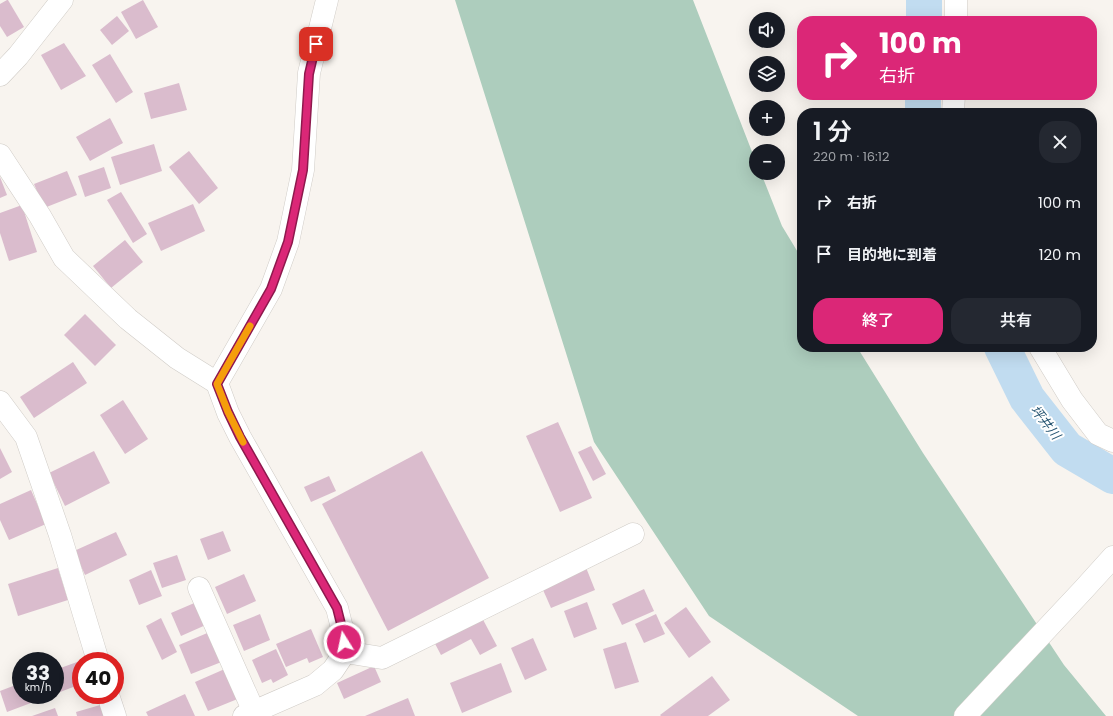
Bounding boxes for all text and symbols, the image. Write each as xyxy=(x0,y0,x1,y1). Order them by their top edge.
map controls xyxy=(749,12,785,180)
button: sound xyxy=(749,12,785,48)
text: 100 m xyxy=(879,24,962,63)
pin xyxy=(299,27,333,61)
icon: right xyxy=(813,32,865,84)
icon: arrive xyxy=(305,33,327,55)
button: layers xyxy=(749,56,785,92)
text: 右折 xyxy=(879,63,915,88)
button: + xyxy=(749,100,785,136)
text: 1 分 xyxy=(813,115,851,148)
button: close xyxy=(1039,121,1081,163)
button: − xyxy=(749,144,785,180)
text: 220 m · 16:12 xyxy=(813,147,890,166)
icon: right xyxy=(813,191,835,213)
text: 右折 xyxy=(847,192,877,213)
text: 100 m xyxy=(1038,192,1081,213)
icon: arrive xyxy=(813,243,835,265)
text: 目的地に到着 xyxy=(847,244,937,265)
text: 120 m xyxy=(1039,244,1081,265)
button: 終了 xyxy=(813,298,943,344)
button: 共有 xyxy=(951,298,1081,344)
water label: 坪井川 xyxy=(1026,401,1066,445)
position arrow xyxy=(323,621,365,663)
speed limit sign: 40 xyxy=(72,652,124,704)
text: 33 xyxy=(26,659,50,687)
text: km/h xyxy=(25,680,51,695)

